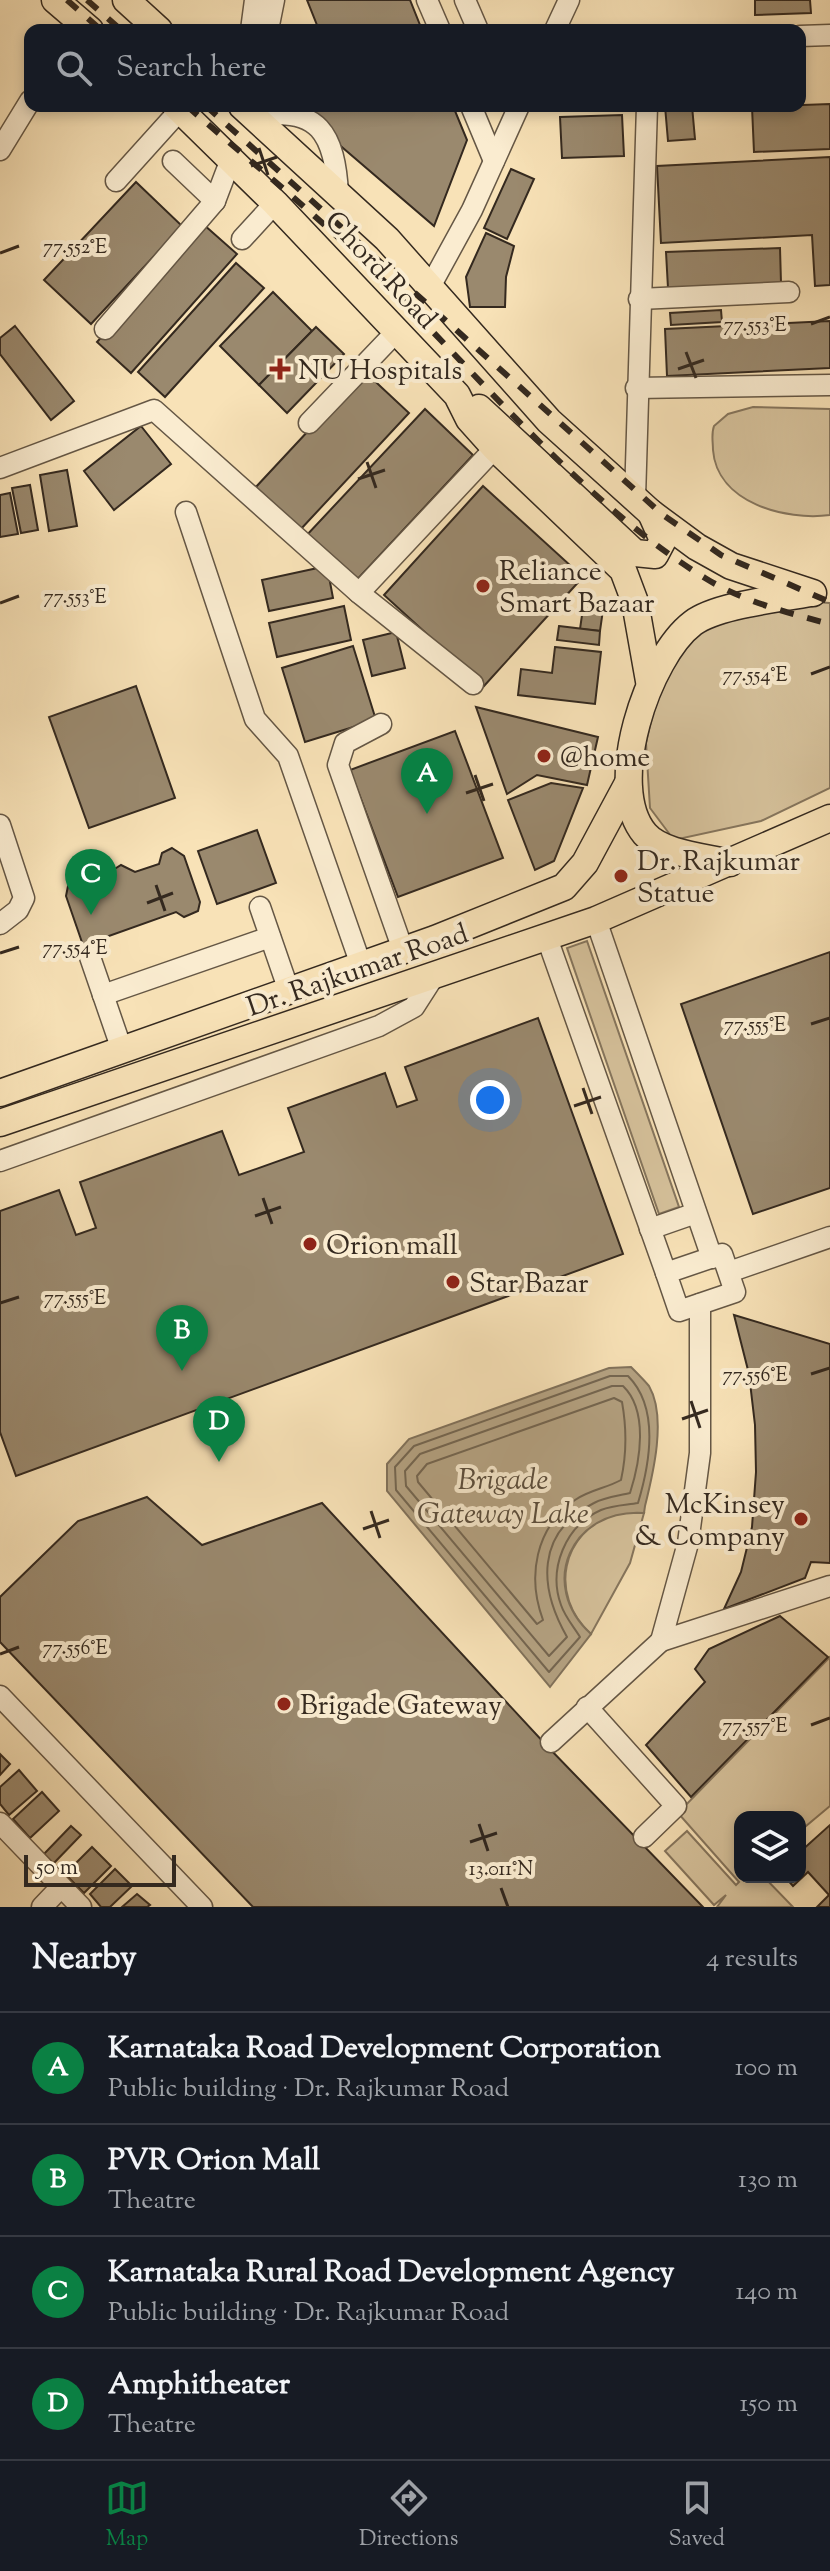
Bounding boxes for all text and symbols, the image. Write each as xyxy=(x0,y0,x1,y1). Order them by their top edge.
search box xyxy=(24,24,806,112)
icon: search xyxy=(52,46,96,90)
text: Search here xyxy=(116,47,266,90)
street label: Chord Road xyxy=(314,203,445,339)
text: 77.552°E xyxy=(43,234,107,263)
text: 77.553°E xyxy=(723,312,787,341)
place label: NU Hospitals xyxy=(298,352,462,392)
marker: NU Hospitals xyxy=(269,358,291,380)
place label: Reliance Smart Bazaar xyxy=(499,553,655,625)
marker: Reliance Smart Bazaar xyxy=(474,577,492,595)
text: 77.553°E xyxy=(43,584,107,613)
text: 77.554°E xyxy=(722,662,788,691)
place label: @home xyxy=(560,739,650,779)
marker: @home xyxy=(535,747,553,765)
pin: A xyxy=(401,748,453,814)
place label: Dr. Rajkumar Statue xyxy=(637,843,800,915)
pin: C xyxy=(65,849,117,915)
marker: Dr. Rajkumar Statue xyxy=(612,867,630,885)
street label: Dr. Rajkumar Road xyxy=(242,915,474,1028)
text: 77.554°E xyxy=(42,935,108,964)
text: 77.555°E xyxy=(724,1012,786,1041)
your location xyxy=(470,1080,510,1120)
place label: Orion mall xyxy=(326,1227,458,1267)
marker: Orion mall xyxy=(301,1235,319,1253)
place label: Star Bazar xyxy=(469,1265,589,1305)
marker: Star Bazar xyxy=(444,1273,462,1291)
text: 77.555°E xyxy=(44,1285,106,1314)
pin: B xyxy=(156,1305,208,1371)
text: 77.556°E xyxy=(722,1362,788,1391)
pin: D xyxy=(193,1396,245,1462)
water label: Brigade Gateway Lake xyxy=(417,1460,589,1537)
place label: McKinsey & Company xyxy=(634,1486,785,1558)
marker: McKinsey & Company xyxy=(792,1510,810,1528)
text: 77.556°E xyxy=(42,1635,108,1664)
place label: Brigade Gateway xyxy=(300,1687,502,1727)
marker: Brigade Gateway xyxy=(275,1695,293,1713)
text: 77.557°E xyxy=(722,1713,788,1742)
map controls xyxy=(734,1811,806,1883)
button: layers xyxy=(734,1811,806,1883)
scale bar xyxy=(24,1851,176,1887)
text: 50 m xyxy=(36,1853,78,1885)
text: 13.011°N xyxy=(469,1856,533,1885)
text: Nearby xyxy=(32,1935,137,1984)
text: 4 results xyxy=(706,1941,798,1978)
text: Karnataka Road Development Corporation xyxy=(108,2028,661,2071)
text: A xyxy=(47,2050,69,2087)
text: 100 m xyxy=(735,2050,798,2087)
text: Public building · Dr. Rajkumar Road xyxy=(108,2071,509,2108)
text: PVR Orion Mall xyxy=(108,2140,320,2183)
text: B xyxy=(50,2162,66,2199)
text: 130 m xyxy=(738,2162,798,2199)
text: Theatre xyxy=(108,2183,196,2220)
text: Karnataka Rural Road Development Agency xyxy=(108,2252,675,2295)
text: C xyxy=(48,2274,68,2311)
text: 140 m xyxy=(735,2274,798,2311)
text: Public building · Dr. Rajkumar Road xyxy=(108,2295,509,2332)
text: Amphitheater xyxy=(108,2364,290,2407)
text: D xyxy=(48,2386,68,2423)
text: 150 m xyxy=(739,2386,798,2423)
text: Theatre xyxy=(108,2407,196,2444)
tab: Map xyxy=(105,2476,149,2556)
tab: Directions xyxy=(359,2476,458,2556)
tab: Saved xyxy=(668,2476,725,2556)

